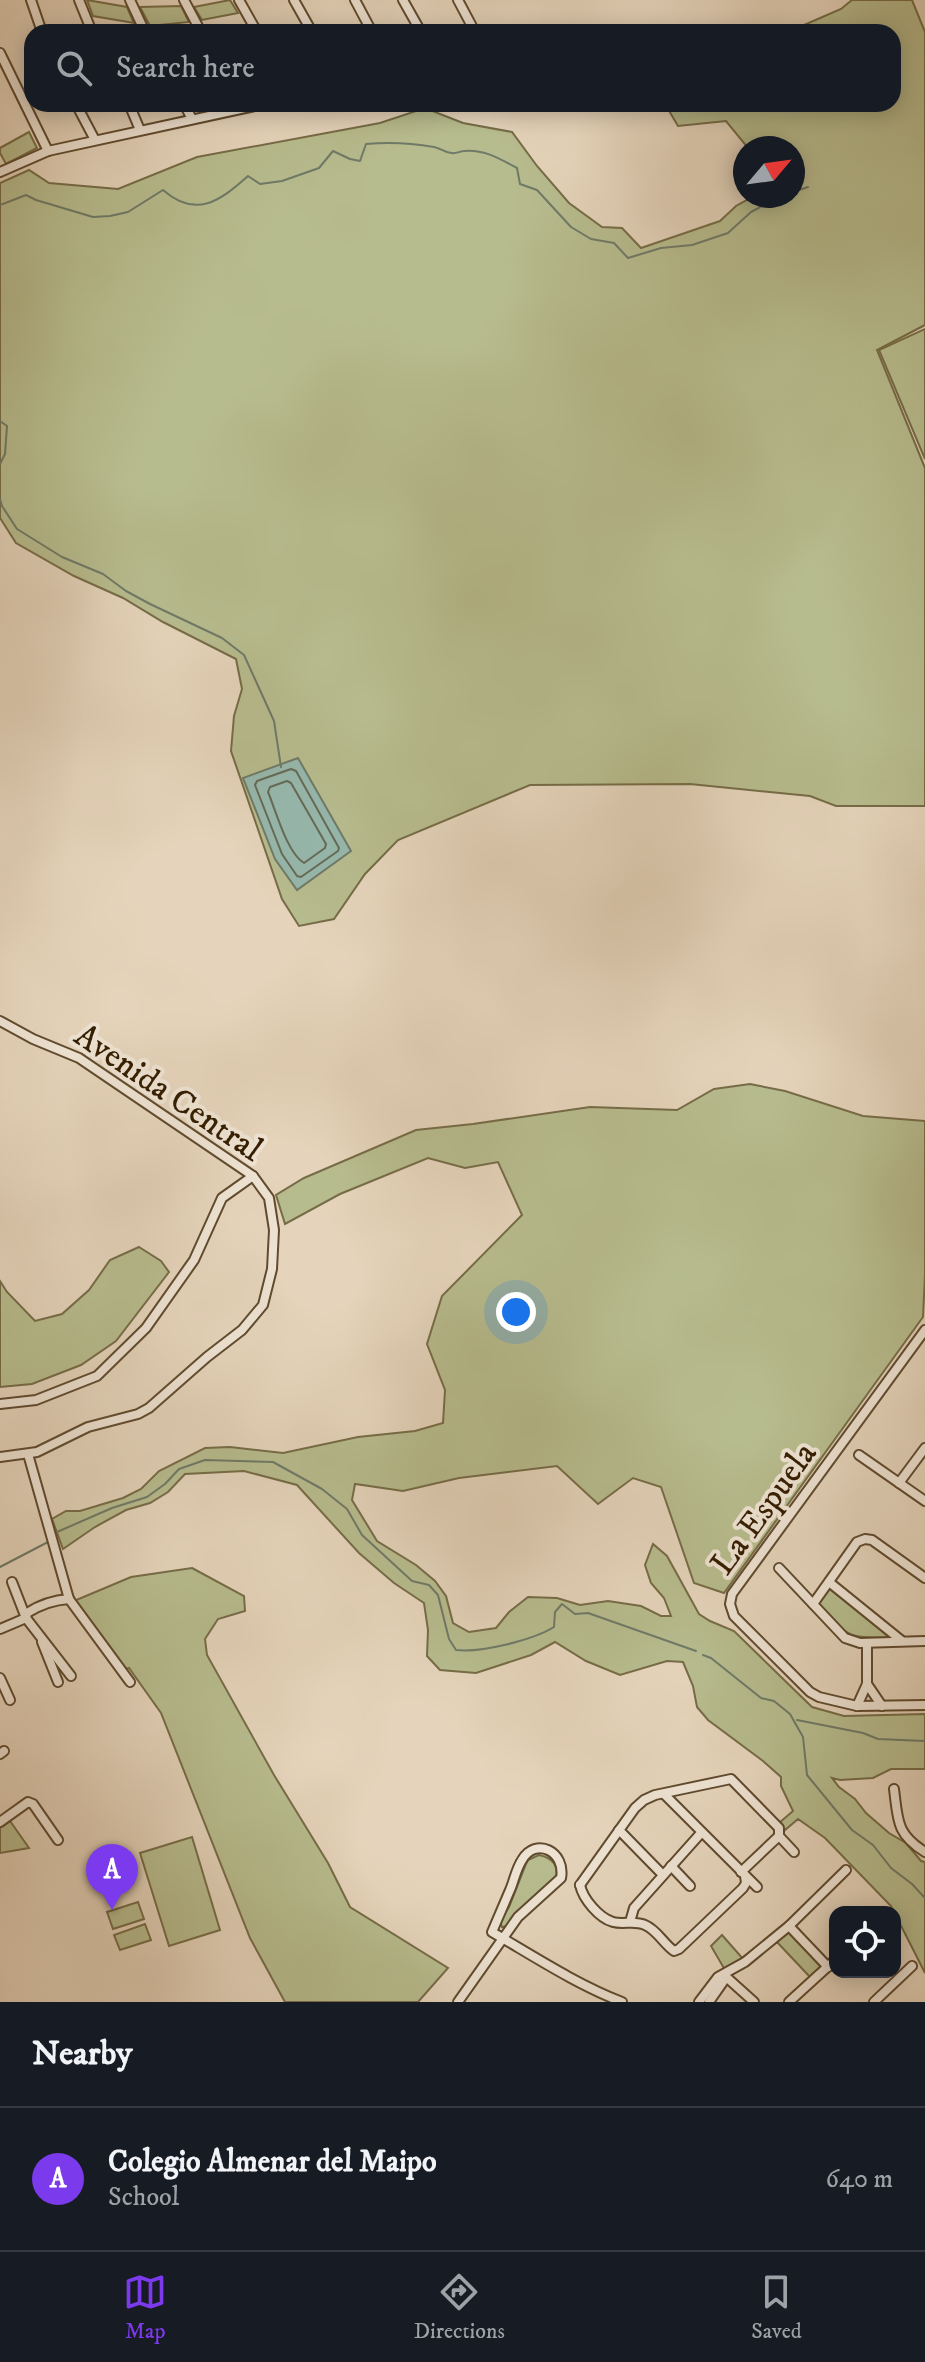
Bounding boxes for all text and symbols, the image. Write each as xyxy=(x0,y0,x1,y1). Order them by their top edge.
search box xyxy=(24,24,901,112)
icon: search xyxy=(52,46,96,90)
text: Search here xyxy=(116,50,255,87)
north arrow xyxy=(733,136,805,208)
street label: Avenida Central xyxy=(66,1015,271,1172)
your location xyxy=(496,1292,536,1332)
street label: La Espuela xyxy=(702,1434,827,1584)
pin: A xyxy=(86,1844,138,1910)
map controls xyxy=(829,1906,901,1978)
button: locate xyxy=(829,1906,901,1978)
text: Nearby xyxy=(32,2033,133,2075)
text: Colegio Almenar del Maipo xyxy=(108,2144,436,2181)
text: A xyxy=(50,2163,66,2196)
text: 640 m xyxy=(825,2163,893,2196)
text: School xyxy=(108,2181,179,2214)
tab: Map xyxy=(123,2270,167,2345)
tab: Directions xyxy=(414,2270,505,2345)
tab: Saved xyxy=(751,2270,802,2345)

